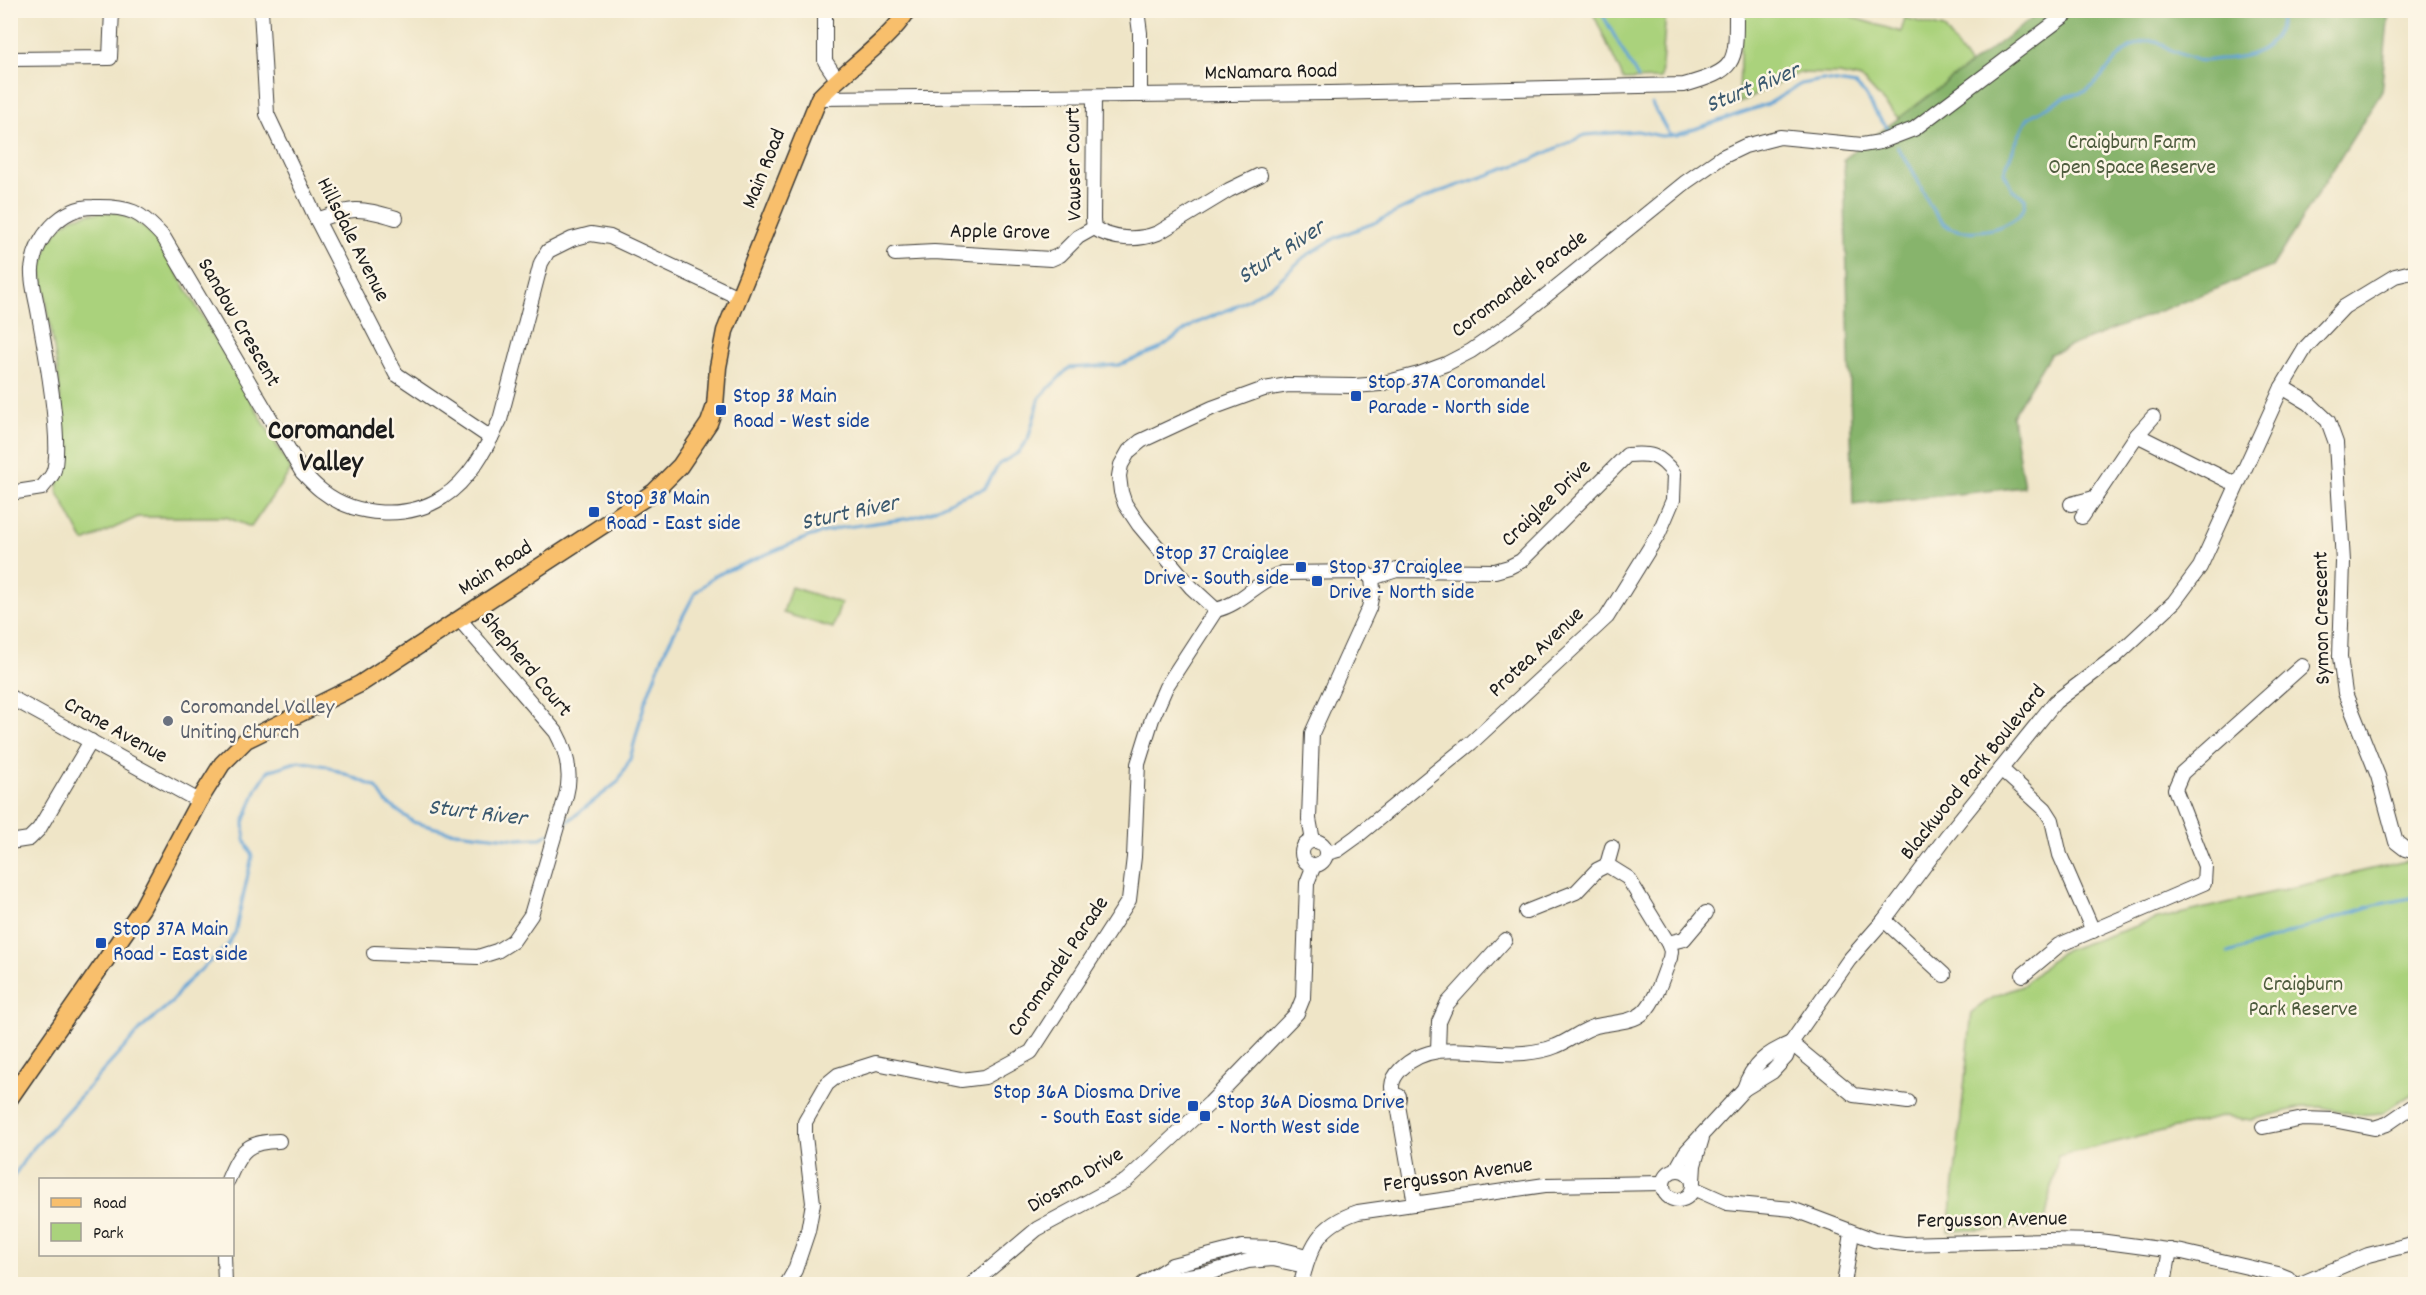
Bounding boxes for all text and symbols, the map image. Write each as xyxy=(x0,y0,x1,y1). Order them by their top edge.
water label: Sturt River xyxy=(1701,54,1808,123)
street label: McNamara Road xyxy=(1204,56,1338,90)
street label: Vawser Court xyxy=(1059,107,1091,221)
street label: Main Road xyxy=(735,124,795,214)
park label: Craigburn Farm Open Space Reserve xyxy=(2048,128,2216,184)
street label: Hillsdale Avenue xyxy=(307,172,397,308)
water label: Sturt River xyxy=(1231,210,1335,294)
street label: Apple Grove xyxy=(950,217,1050,249)
street label: Coromandel Parade xyxy=(1445,223,1595,347)
street label: Sandow Crescent xyxy=(189,253,287,393)
place label: Stop 37A Coromandel Parade - North side xyxy=(1368,368,1545,424)
place label: Stop 38 Main Road - West side xyxy=(733,382,870,438)
marker: Stop 37A Coromandel Parade - North side xyxy=(1349,389,1363,403)
marker: Stop 38 Main Road - West side xyxy=(714,403,728,417)
district label: Coromandel Valley xyxy=(268,413,395,485)
street label: Craiglee Drive xyxy=(1495,453,1599,555)
place label: Stop 38 Main Road - East side xyxy=(606,484,741,540)
water label: Sturt River xyxy=(798,486,905,541)
marker: Stop 38 Main Road - East side xyxy=(587,505,601,519)
street label: Main Road xyxy=(453,533,539,605)
place label: Stop 37 Craiglee Drive - South side xyxy=(1144,539,1289,595)
street label: Symon Crescent xyxy=(2306,551,2340,685)
place label: Stop 37 Craiglee Drive - North side xyxy=(1329,553,1474,609)
marker: Stop 37 Craiglee Drive - South side xyxy=(1294,560,1308,574)
marker: Stop 37 Craiglee Drive - North side xyxy=(1310,574,1324,588)
street label: Protea Avenue xyxy=(1482,600,1592,706)
street label: Shepherd Court xyxy=(472,606,578,724)
street label: Blackwood Park Boulevard xyxy=(1893,679,2055,867)
street label: Crane Avenue xyxy=(57,690,173,772)
place label: Coromandel Valley Uniting Church xyxy=(180,693,336,749)
marker: Coromandel Valley Uniting Church xyxy=(161,714,175,728)
water label: Sturt River xyxy=(426,791,531,837)
street label: Coromandel Parade xyxy=(1001,891,1117,1043)
place label: Stop 37A Main Road - East side xyxy=(113,915,248,971)
marker: Stop 37A Main Road - East side xyxy=(94,936,108,950)
park label: Craigburn Park Reserve xyxy=(2249,970,2357,1026)
place label: Stop 36A Diosma Drive - South East side xyxy=(993,1078,1181,1134)
place label: Stop 36A Diosma Drive - North West side xyxy=(1217,1088,1405,1144)
marker: Stop 36A Diosma Drive - South East side xyxy=(1186,1099,1200,1113)
marker: Stop 36A Diosma Drive - North West side xyxy=(1198,1109,1212,1123)
street label: Diosma Drive xyxy=(1022,1140,1130,1222)
street label: Fergusson Avenue xyxy=(1381,1150,1535,1202)
legend xyxy=(39,1178,234,1256)
text: Road xyxy=(93,1192,127,1217)
street label: Fergusson Avenue xyxy=(1916,1204,2068,1238)
text: Park xyxy=(93,1222,124,1247)

